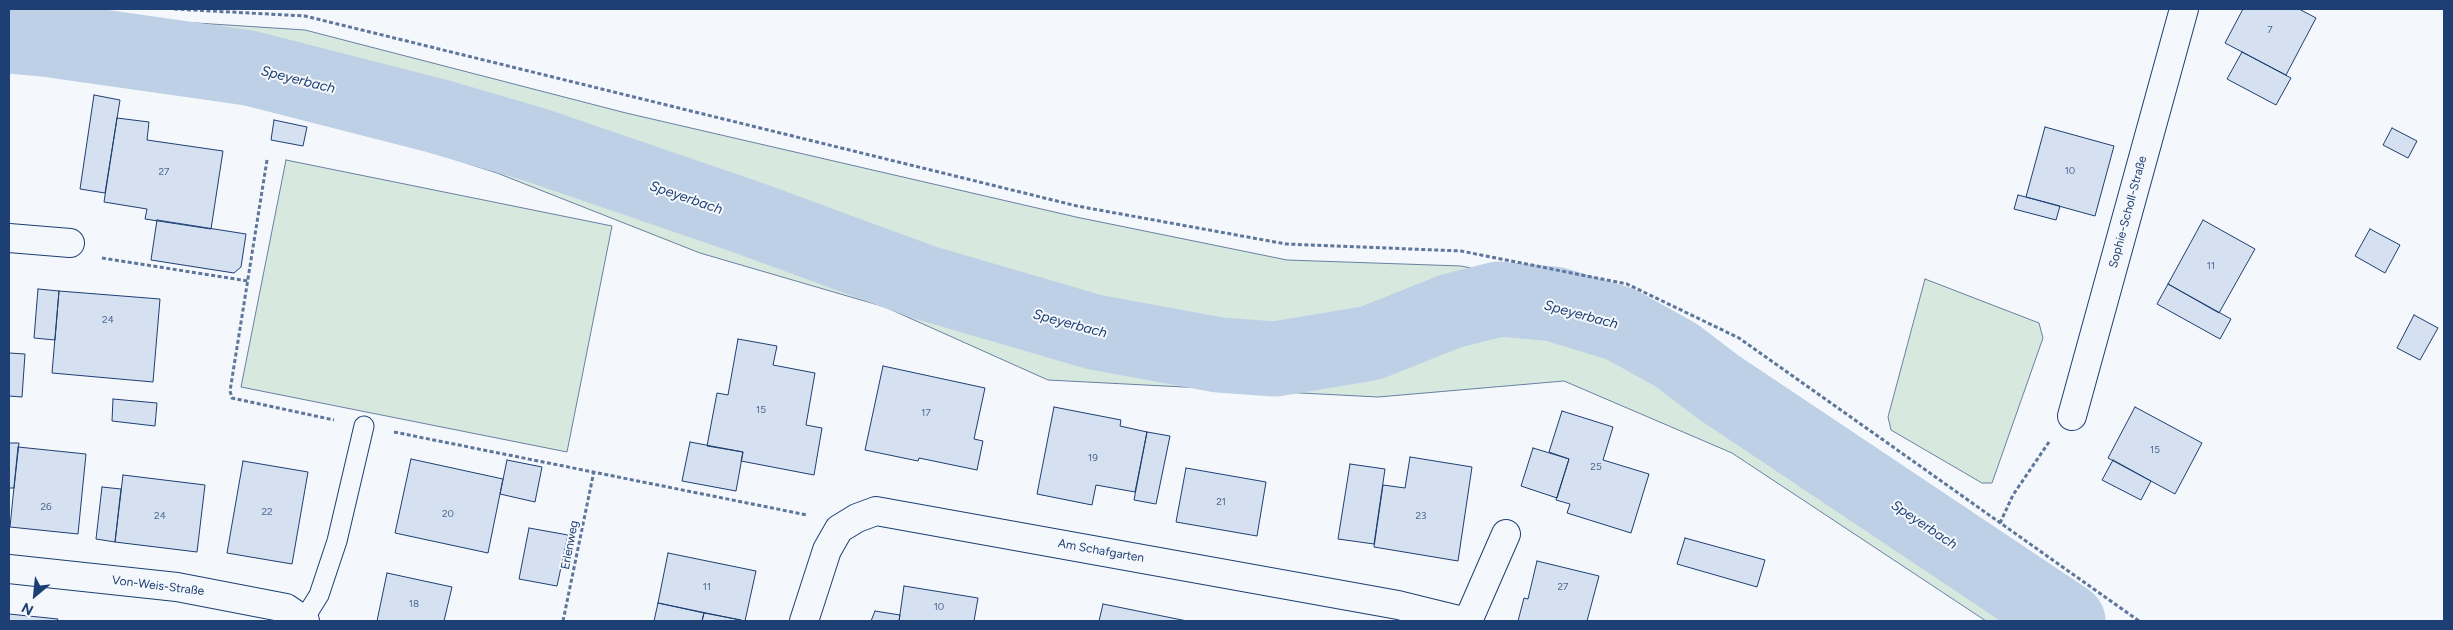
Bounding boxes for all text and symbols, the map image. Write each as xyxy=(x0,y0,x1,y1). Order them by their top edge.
house number: 7 xyxy=(2267,24,2273,36)
water label: Speyerbach xyxy=(259,63,337,97)
street label: Sophie-Scholl-Straße xyxy=(2106,154,2150,270)
house number: 10 xyxy=(2065,165,2075,177)
house number: 27 xyxy=(159,166,169,178)
water label: Speyerbach xyxy=(647,178,725,218)
house number: 11 xyxy=(2207,260,2215,272)
water label: Speyerbach xyxy=(1542,297,1620,333)
water label: Speyerbach xyxy=(1031,306,1109,342)
house number: 24 xyxy=(102,314,114,326)
house number: 15 xyxy=(756,404,766,416)
house number: 17 xyxy=(921,407,931,419)
house number: 15 xyxy=(2150,444,2160,456)
house number: 19 xyxy=(1088,452,1098,464)
house number: 25 xyxy=(1590,461,1602,473)
house number: 21 xyxy=(1216,496,1226,508)
water label: Speyerbach xyxy=(1888,497,1960,553)
house number: 26 xyxy=(40,501,52,513)
house number: 22 xyxy=(261,506,273,518)
house number: 20 xyxy=(442,508,454,520)
house number: 24 xyxy=(154,510,166,522)
house number: 23 xyxy=(1415,510,1427,522)
street label: Erlenweg xyxy=(558,519,582,571)
street label: Am Schafgarten xyxy=(1057,536,1145,566)
north arrow xyxy=(10,570,60,620)
street label: Von-Weis-Straße xyxy=(111,573,205,599)
house number: 11 xyxy=(703,581,711,593)
house number: 27 xyxy=(1558,581,1568,593)
house number: 18 xyxy=(409,598,419,610)
text: N xyxy=(19,599,37,619)
house number: 10 xyxy=(934,601,944,613)

